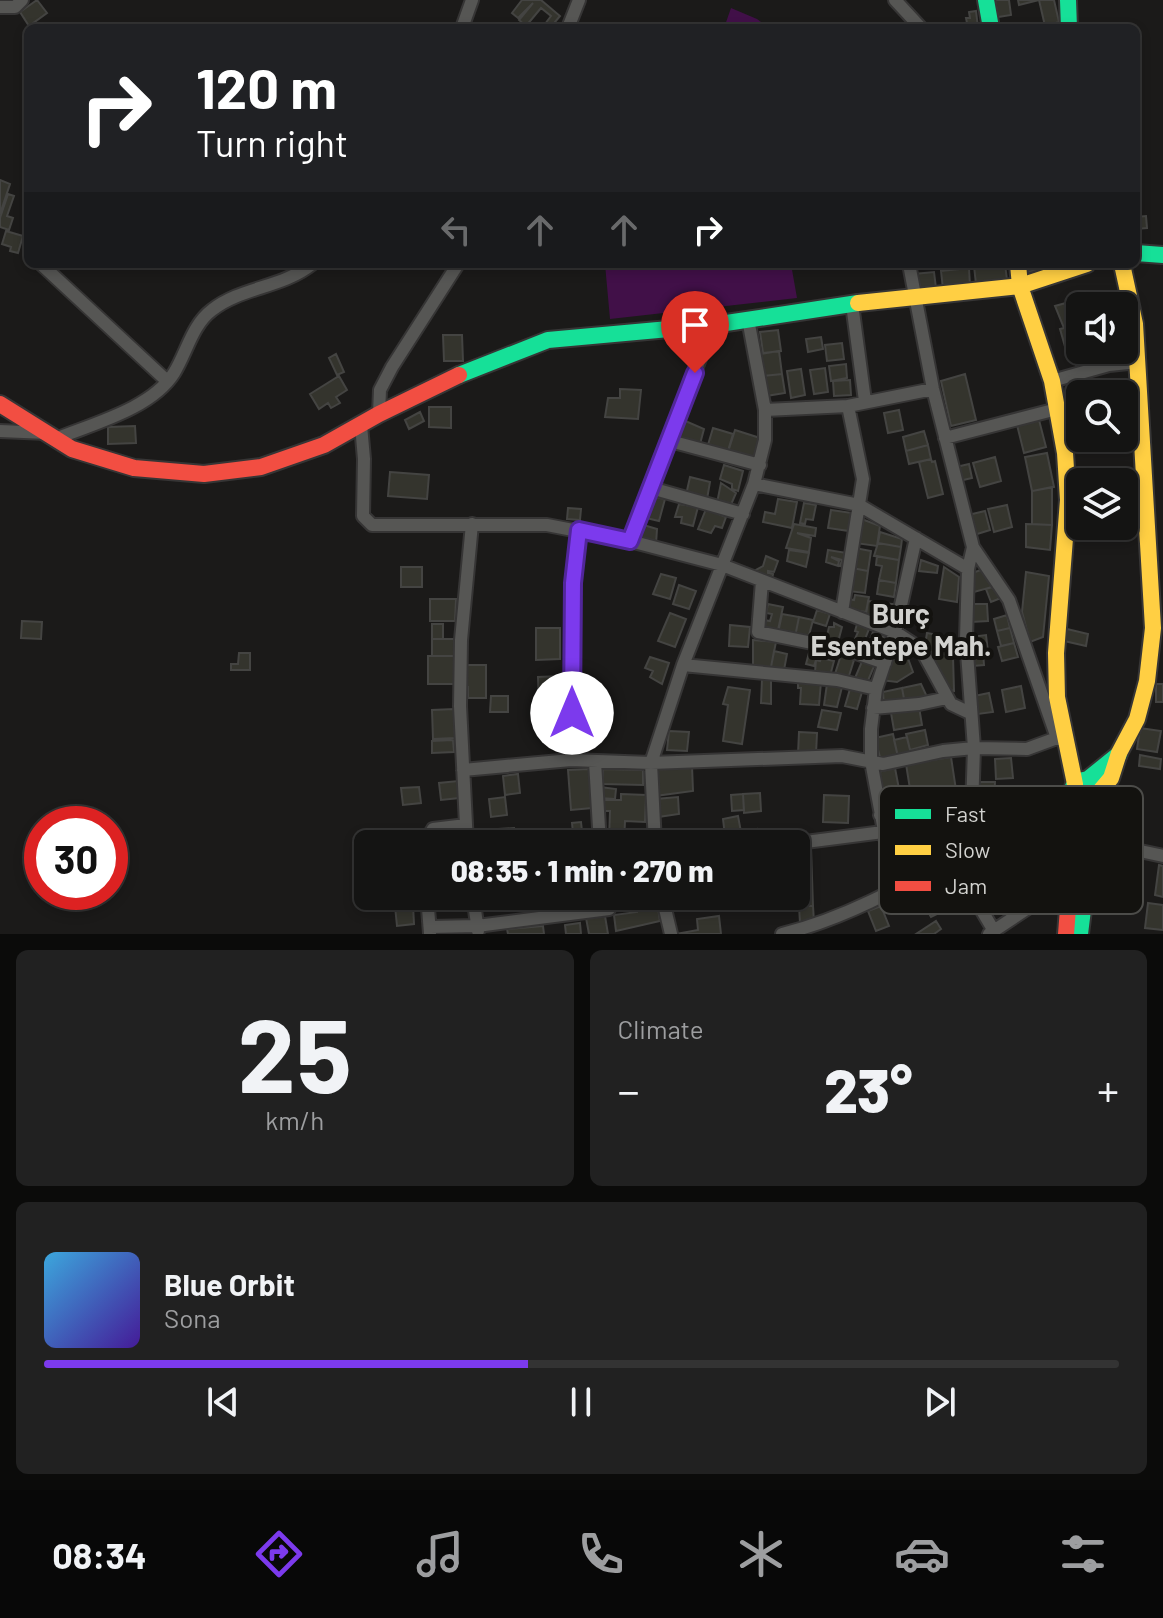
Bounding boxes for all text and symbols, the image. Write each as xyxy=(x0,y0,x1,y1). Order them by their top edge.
text: 120 m xyxy=(196,53,337,120)
icon: right xyxy=(64,56,168,160)
text: Turn right xyxy=(196,121,348,164)
icon: left xyxy=(434,208,478,252)
icon: ahead xyxy=(518,208,562,252)
icon: ahead xyxy=(602,208,646,252)
icon: right xyxy=(686,208,730,252)
pin xyxy=(661,291,729,373)
map controls xyxy=(1066,292,1138,540)
button: sound xyxy=(1066,292,1138,364)
icon: arrive xyxy=(673,303,717,347)
button: search xyxy=(1066,380,1138,452)
button: layers xyxy=(1066,468,1138,540)
district label: Burç Esentepe Mah. xyxy=(811,596,991,662)
position arrow xyxy=(530,671,614,755)
legend xyxy=(879,786,1143,914)
text: Fast xyxy=(945,800,987,826)
speed limit sign: 30 xyxy=(24,806,128,910)
text: Slow xyxy=(945,836,990,862)
text: 08:35 · 1 min · 270 m xyxy=(451,852,713,888)
text: Jam xyxy=(945,872,987,898)
text: 25 xyxy=(238,989,352,1114)
text: Climate xyxy=(618,1013,704,1044)
text: 23° xyxy=(824,1053,912,1125)
text: − xyxy=(618,1063,640,1116)
text: + xyxy=(1097,1063,1119,1116)
text: km/h xyxy=(265,1104,324,1135)
text: Blue Orbit xyxy=(164,1266,295,1302)
text: Sona xyxy=(164,1302,221,1333)
icon: previous xyxy=(201,1380,245,1424)
icon: pause xyxy=(559,1380,603,1424)
icon: next xyxy=(918,1380,962,1424)
icon: directions xyxy=(251,1526,307,1582)
icon: music xyxy=(412,1526,468,1582)
icon: phone xyxy=(573,1526,629,1582)
icon: climate xyxy=(733,1526,789,1582)
icon: car xyxy=(894,1526,950,1582)
icon: filters xyxy=(1055,1526,1111,1582)
text: 08:34 xyxy=(52,1533,147,1576)

